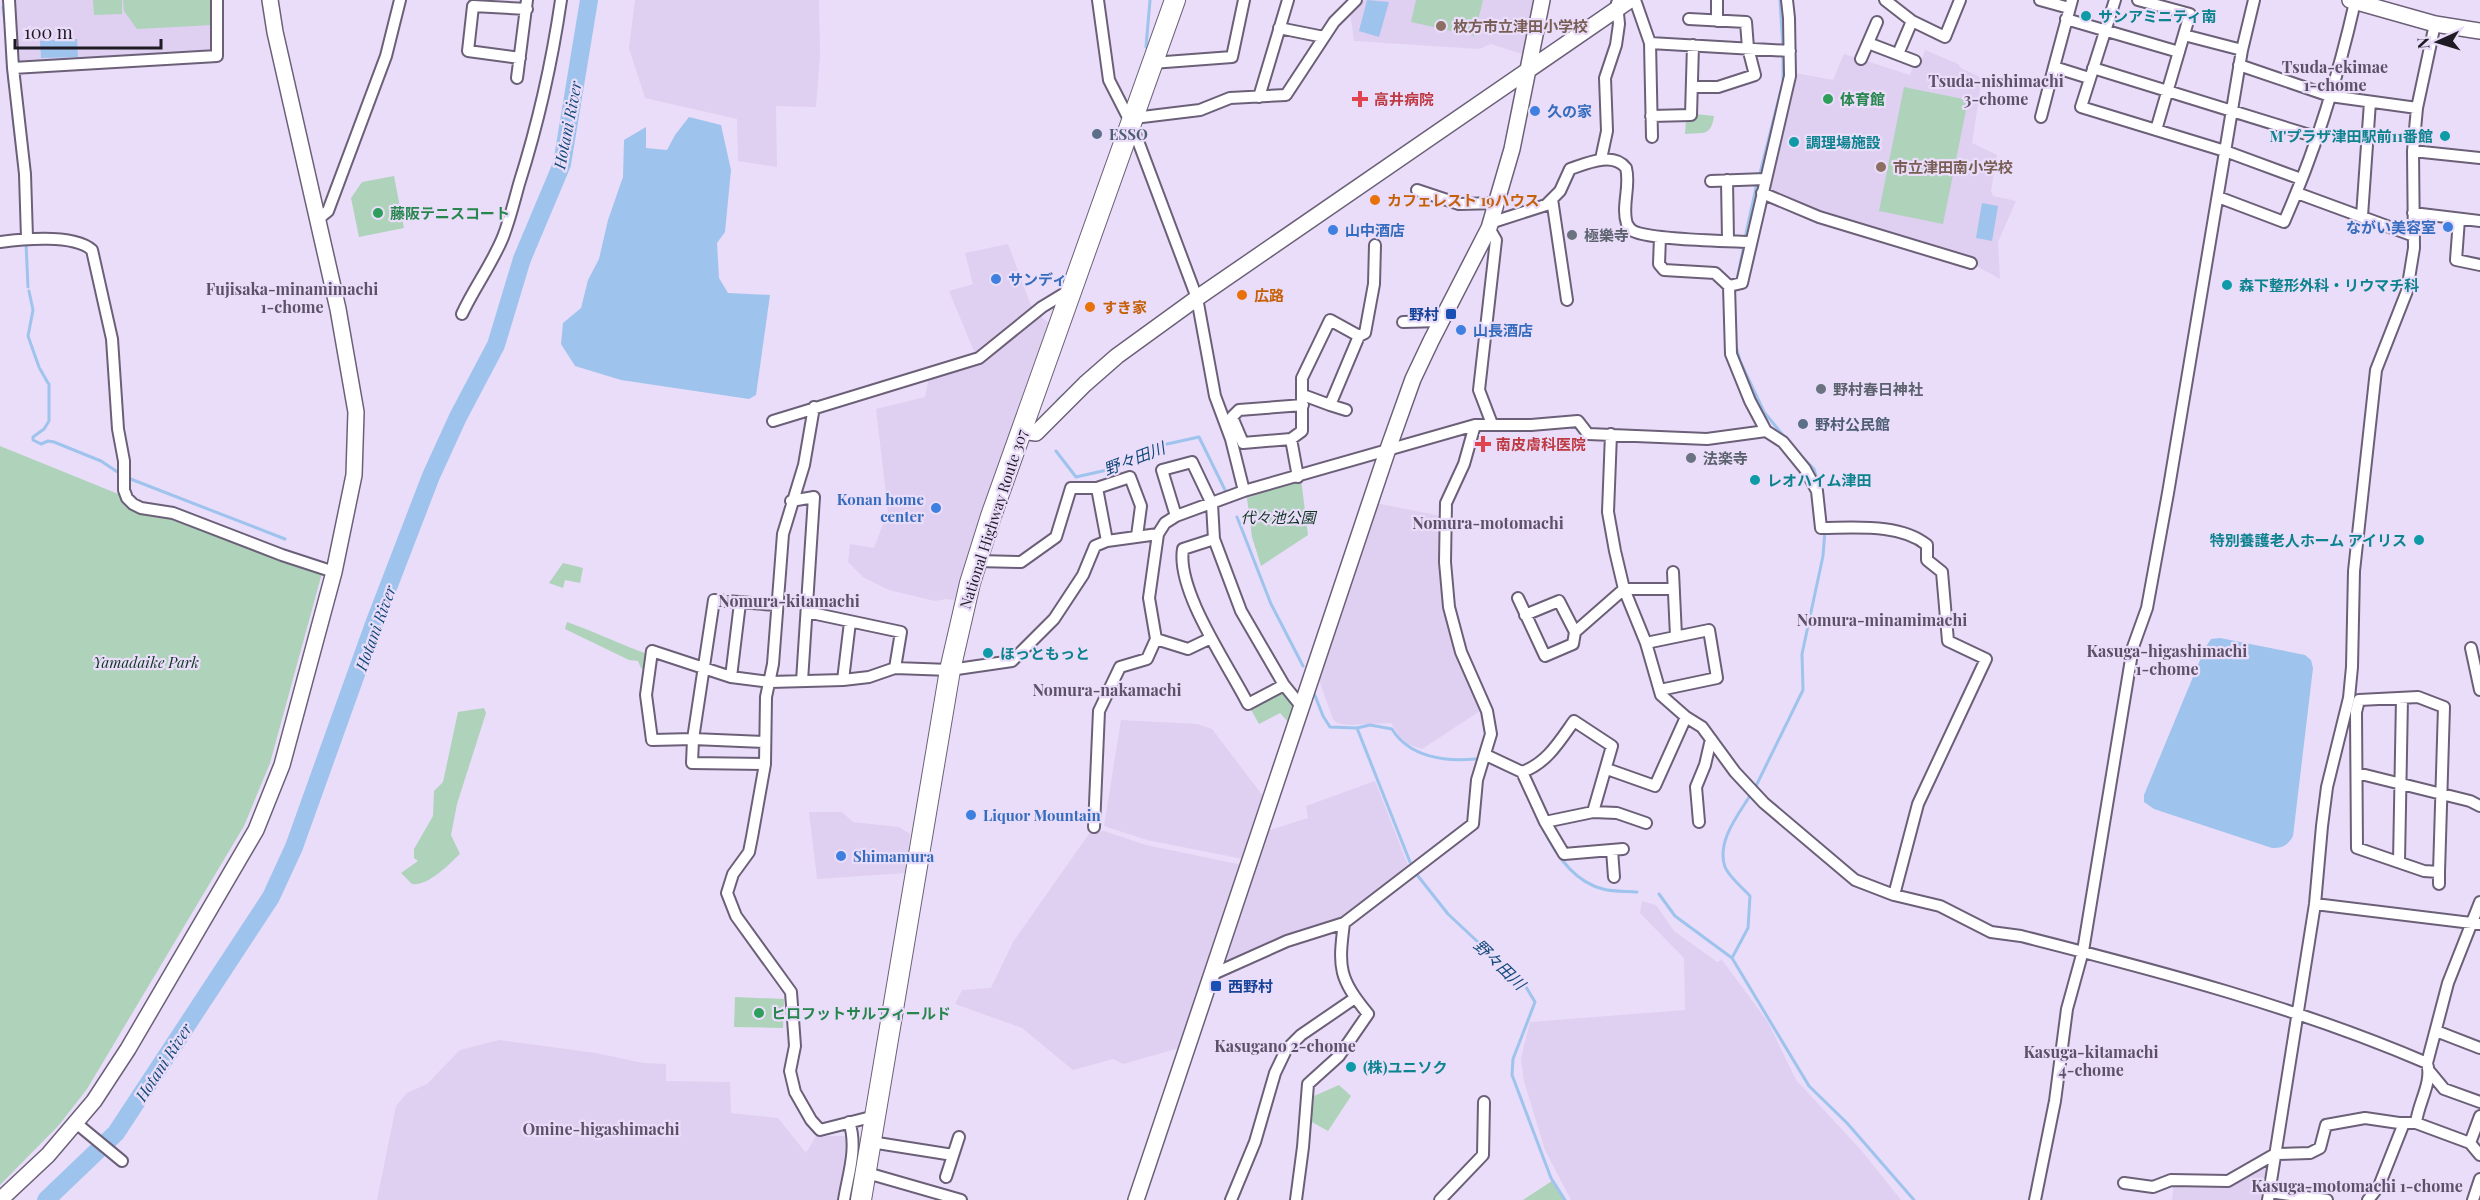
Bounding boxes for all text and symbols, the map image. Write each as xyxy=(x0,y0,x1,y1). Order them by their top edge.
place label: サンアミニティ南 xyxy=(2098,6,2217,26)
marker: サンアミニティ南 xyxy=(2079,9,2093,23)
scale bar xyxy=(15,12,160,50)
north arrow xyxy=(2408,12,2468,72)
place label: 枚方市立津田小学校 xyxy=(1453,16,1588,36)
marker: 枚方市立津田小学校 xyxy=(1434,19,1448,33)
text: 100 m xyxy=(24,20,73,44)
text: N xyxy=(2412,36,2433,50)
district label: Tsuda-ekimae 1-chome xyxy=(2282,56,2388,95)
district label: Tsuda-nishimachi 3-chome xyxy=(1928,70,2064,109)
water label: Hotani River xyxy=(548,78,586,172)
place label: 高井病院 xyxy=(1374,89,1434,109)
place label: 体育館 xyxy=(1840,89,1885,109)
marker: 高井病院 xyxy=(1351,90,1369,108)
marker: 体育館 xyxy=(1821,92,1835,106)
place label: 久の家 xyxy=(1547,101,1592,121)
marker: 久の家 xyxy=(1528,104,1542,118)
place label: ESSO xyxy=(1109,124,1148,144)
place label: M'プラザ津田駅前11番館 xyxy=(2269,126,2433,146)
marker: ESSO xyxy=(1090,127,1104,141)
marker: M'プラザ津田駅前11番館 xyxy=(2438,129,2452,143)
place label: 調理場施設 xyxy=(1806,132,1881,152)
marker: 調理場施設 xyxy=(1787,135,1801,149)
place label: 市立津田南小学校 xyxy=(1893,157,2013,177)
marker: 市立津田南小学校 xyxy=(1874,160,1888,174)
place label: カフェレスト 19ハウス xyxy=(1387,190,1540,210)
marker: カフェレスト 19ハウス xyxy=(1368,193,1382,207)
place label: 藤阪テニスコート xyxy=(390,203,510,223)
marker: 藤阪テニスコート xyxy=(371,206,385,220)
place label: ながい美容室 xyxy=(2346,217,2436,237)
place label: 山中酒店 xyxy=(1345,220,1405,240)
marker: ながい美容室 xyxy=(2441,220,2455,234)
marker: 山中酒店 xyxy=(1326,223,1340,237)
place label: 極樂寺 xyxy=(1584,225,1629,245)
marker: 極樂寺 xyxy=(1565,228,1579,242)
place label: サンディ xyxy=(1008,269,1067,289)
marker: サンディ xyxy=(989,272,1003,286)
place label: 森下整形外科・リウマチ科 xyxy=(2239,275,2419,295)
district label: Fujisaka-minamimachi 1-chome xyxy=(206,278,378,317)
marker: 森下整形外科・リウマチ科 xyxy=(2220,278,2234,292)
place label: 広路 xyxy=(1254,285,1284,305)
marker: 広路 xyxy=(1235,288,1249,302)
place label: すき家 xyxy=(1102,297,1147,317)
marker: すき家 xyxy=(1083,300,1097,314)
place label: 野村 xyxy=(1409,304,1439,324)
marker: 野村 xyxy=(1444,307,1458,321)
place label: 山長酒店 xyxy=(1473,320,1533,340)
marker: 山長酒店 xyxy=(1454,323,1468,337)
place label: 野村春日神社 xyxy=(1833,379,1923,399)
marker: 野村春日神社 xyxy=(1814,382,1828,396)
place label: 野村公民館 xyxy=(1815,414,1890,434)
marker: 野村公民館 xyxy=(1796,417,1810,431)
street label: National Highway Route 307 xyxy=(955,427,1031,611)
place label: 南皮膚科医院 xyxy=(1496,434,1586,454)
marker: 南皮膚科医院 xyxy=(1474,435,1492,453)
water label: 野々田川 xyxy=(1100,436,1169,479)
place label: 法楽寺 xyxy=(1703,448,1748,468)
marker: 法楽寺 xyxy=(1684,451,1698,465)
place label: レオハイム津田 xyxy=(1767,470,1871,490)
marker: レオハイム津田 xyxy=(1748,473,1762,487)
place label: Konan home center xyxy=(837,489,924,526)
marker: Konan home center xyxy=(929,501,943,515)
park label: 代々池公園 xyxy=(1240,507,1317,527)
district label: Nomura-motomachi xyxy=(1412,512,1564,533)
place label: 特別養護老人ホーム アイリス xyxy=(2210,530,2407,550)
marker: 特別養護老人ホーム アイリス xyxy=(2412,533,2426,547)
water label: Hotani River xyxy=(350,581,400,674)
district label: Nomura-kitamachi xyxy=(718,590,860,611)
district label: Nomura-minamimachi xyxy=(1797,609,1967,630)
district label: Kasuga-higashimachi 1-chome xyxy=(2087,640,2247,679)
place label: ほっともっと xyxy=(1000,643,1090,663)
marker: ほっともっと xyxy=(981,646,995,660)
park label: Yamadaike Park xyxy=(93,652,199,672)
district label: Nomura-nakamachi xyxy=(1033,679,1181,700)
place label: Liquor Mountain xyxy=(983,805,1102,825)
marker: Liquor Mountain xyxy=(964,808,978,822)
place label: Shimamura xyxy=(853,846,935,866)
marker: Shimamura xyxy=(834,849,848,863)
water label: 野々田川 xyxy=(1470,934,1532,995)
place label: 西野村 xyxy=(1228,976,1273,996)
marker: 西野村 xyxy=(1209,979,1223,993)
place label: ヒロフットサルフィールド xyxy=(771,1003,951,1023)
marker: ヒロフットサルフィールド xyxy=(752,1006,766,1020)
water label: Hotani River xyxy=(129,1018,197,1106)
district label: Kasugano 2-chome xyxy=(1214,1035,1356,1056)
district label: Kasuga-kitamachi 4-chome xyxy=(2023,1041,2159,1080)
place label: (株)ユニソク xyxy=(1363,1057,1448,1077)
marker: (株)ユニソク xyxy=(1344,1060,1358,1074)
district label: Omine-higashimachi xyxy=(522,1118,680,1139)
district label: Kasuga-motomachi 1-chome xyxy=(2251,1175,2463,1196)

